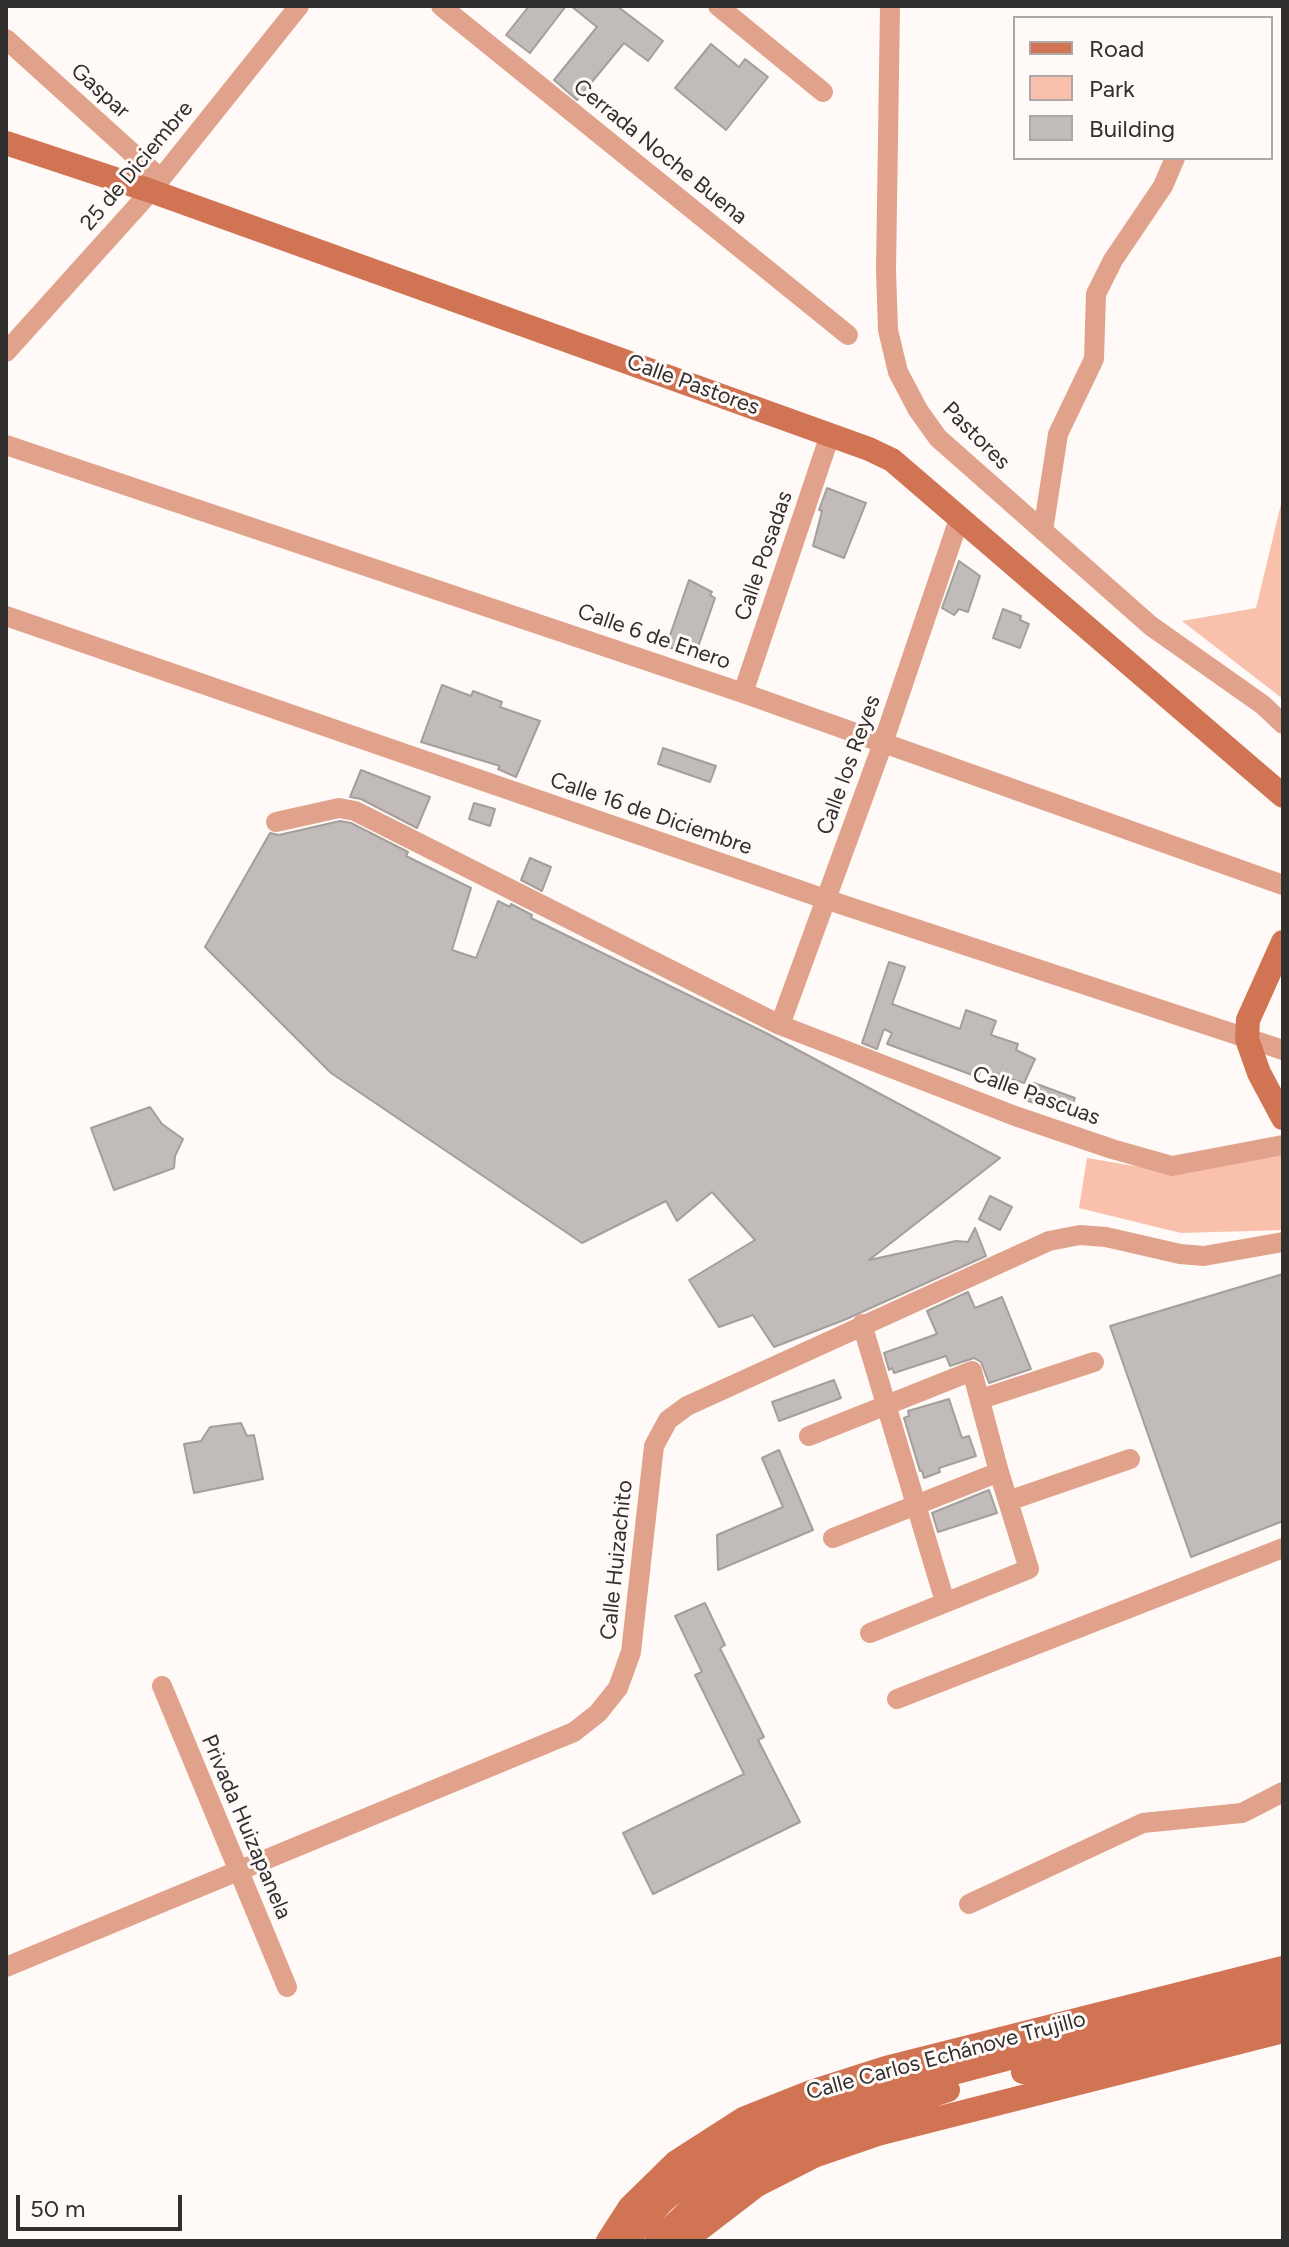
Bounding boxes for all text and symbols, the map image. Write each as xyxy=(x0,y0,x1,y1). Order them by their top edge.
legend xyxy=(1013,16,1273,160)
text: Road xyxy=(1089,34,1144,63)
street label: Gaspar xyxy=(65,58,135,124)
street label: Cerrada Noche Buena xyxy=(568,74,752,230)
text: Park xyxy=(1089,74,1135,103)
street label: 25 de Diciembre xyxy=(75,96,199,236)
text: Building xyxy=(1089,114,1175,143)
street label: Calle Pastores xyxy=(623,349,763,421)
street label: Pastores xyxy=(937,397,1015,475)
street label: Calle Posadas xyxy=(729,488,799,624)
street label: Calle 6 de Enero xyxy=(574,598,734,676)
street label: Calle los Reyes xyxy=(812,692,886,838)
street label: Calle 16 de Diciembre xyxy=(547,767,755,861)
street label: Calle Pascuas xyxy=(969,1061,1103,1131)
street label: Calle Huizachito xyxy=(595,1479,639,1641)
street label: Privada Huizapanela xyxy=(195,1731,297,1923)
street label: Calle Carlos Echánove Trujillo xyxy=(803,2006,1089,2106)
scale bar xyxy=(20,2179,186,2229)
text: 50 m xyxy=(30,2194,86,2223)

